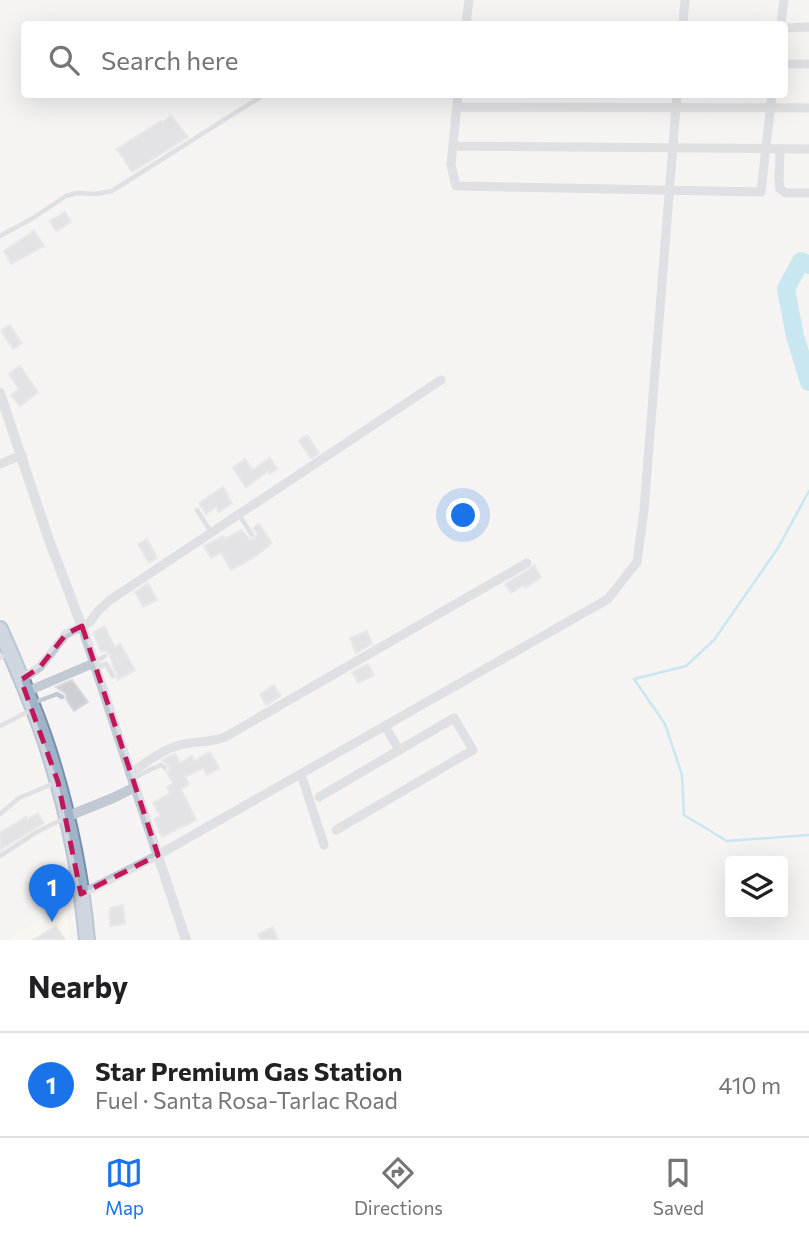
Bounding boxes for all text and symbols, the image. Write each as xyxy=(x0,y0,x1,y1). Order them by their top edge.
search box xyxy=(21,21,788,98)
icon: search xyxy=(45,41,83,79)
text: Search here xyxy=(101,44,239,75)
your location xyxy=(446,498,480,532)
map controls xyxy=(725,856,788,919)
button: layers xyxy=(725,856,788,919)
pin: 1 xyxy=(29,864,75,922)
text: Nearby xyxy=(28,967,128,1004)
text: Star Premium Gas Station xyxy=(95,1055,403,1086)
text: 1 xyxy=(46,1071,56,1099)
text: 410 m xyxy=(719,1071,781,1099)
text: Fuel · Santa Rosa-Tarlac Road xyxy=(95,1086,398,1114)
tab: Map xyxy=(105,1154,144,1219)
tab: Directions xyxy=(354,1154,443,1219)
tab: Saved xyxy=(653,1154,704,1219)

